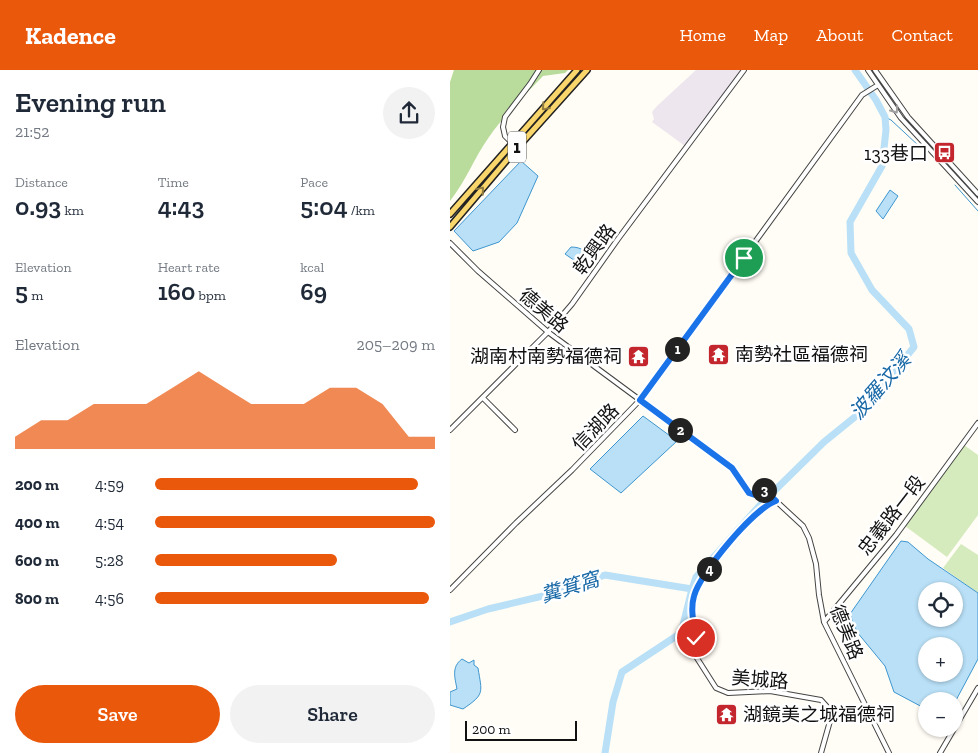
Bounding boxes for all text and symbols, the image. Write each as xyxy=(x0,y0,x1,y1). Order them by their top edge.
text: Kadence xyxy=(25,21,116,50)
text: Home xyxy=(679,24,726,46)
text: Map xyxy=(754,24,788,46)
text: About xyxy=(816,24,863,46)
text: Contact xyxy=(891,24,953,46)
text: Evening run xyxy=(15,86,166,119)
button: share xyxy=(383,87,435,139)
one-way arrow xyxy=(542,101,551,110)
one-way arrow xyxy=(889,104,898,114)
text: 21:52 xyxy=(15,122,49,141)
road number: 1 xyxy=(508,132,526,162)
bus stop icon: 133巷口 xyxy=(932,141,956,165)
place label: 133巷口 xyxy=(864,142,928,165)
text: Distance xyxy=(15,174,68,191)
text: Time xyxy=(158,174,189,191)
text: Pace xyxy=(300,174,328,191)
one-way arrow xyxy=(476,186,485,195)
text: 0.93 xyxy=(15,191,61,221)
text: 4:43 xyxy=(158,191,204,221)
text: 5:04 xyxy=(300,191,348,221)
text: km xyxy=(61,202,84,219)
text: /km xyxy=(348,202,375,219)
street label: 乾興路 xyxy=(568,219,620,279)
pin xyxy=(723,237,765,279)
icon: arrive xyxy=(730,244,758,272)
text: Elevation xyxy=(15,259,72,276)
text: Heart rate xyxy=(158,259,220,276)
text: kcal xyxy=(300,259,324,276)
text: 5 xyxy=(15,276,28,306)
text: 160 xyxy=(158,276,195,306)
text: 69 xyxy=(300,276,327,306)
street label: 德美路 xyxy=(514,283,573,338)
text: m xyxy=(28,287,43,304)
text: bpm xyxy=(195,287,226,304)
text: Elevation xyxy=(15,335,80,354)
text: 205–209 m xyxy=(356,335,435,354)
pin: 1 xyxy=(664,336,690,362)
text: 1 xyxy=(675,341,680,358)
temple icon: 南勢社區福德祠 xyxy=(707,342,731,366)
place label: 南勢社區福德祠 xyxy=(735,343,868,366)
temple icon: 湖南村南勢福德祠 xyxy=(626,344,650,368)
place label: 湖南村南勢福德祠 xyxy=(470,345,622,368)
water label: 波羅汶溪 xyxy=(845,346,917,424)
street label: 信湖路 xyxy=(567,399,623,456)
pin: 2 xyxy=(668,418,692,442)
text: 2 xyxy=(677,422,684,439)
street label: 忠義路一段 xyxy=(853,471,930,560)
text: 200 m xyxy=(15,475,59,494)
text: 4:59 xyxy=(95,475,124,494)
pin: 3 xyxy=(752,478,776,502)
text: 3 xyxy=(761,482,768,499)
text: 400 m xyxy=(15,513,60,532)
text: 4:54 xyxy=(95,513,124,532)
text: 600 m xyxy=(15,551,59,570)
text: 5:28 xyxy=(95,551,124,570)
pin: 4 xyxy=(696,556,722,582)
text: 4 xyxy=(706,561,713,578)
water label: 糞箕窩 xyxy=(538,566,605,607)
map controls xyxy=(918,582,963,737)
button: locate xyxy=(918,582,963,627)
text: 800 m xyxy=(15,589,59,608)
text: 4:56 xyxy=(95,589,124,608)
street label: 德美路 xyxy=(825,601,868,663)
pin xyxy=(675,617,717,659)
icon: check xyxy=(682,624,710,652)
button: + xyxy=(918,637,963,682)
street label: 美城路 xyxy=(731,666,789,693)
button: Save xyxy=(15,685,220,743)
button: Share xyxy=(230,685,435,743)
button: − xyxy=(918,692,963,737)
temple icon: 湖鏡美之城福德祠 xyxy=(715,702,739,726)
place label: 湖鏡美之城福德祠 xyxy=(743,703,895,726)
scale bar xyxy=(465,718,578,741)
text: 200 m xyxy=(472,721,511,738)

